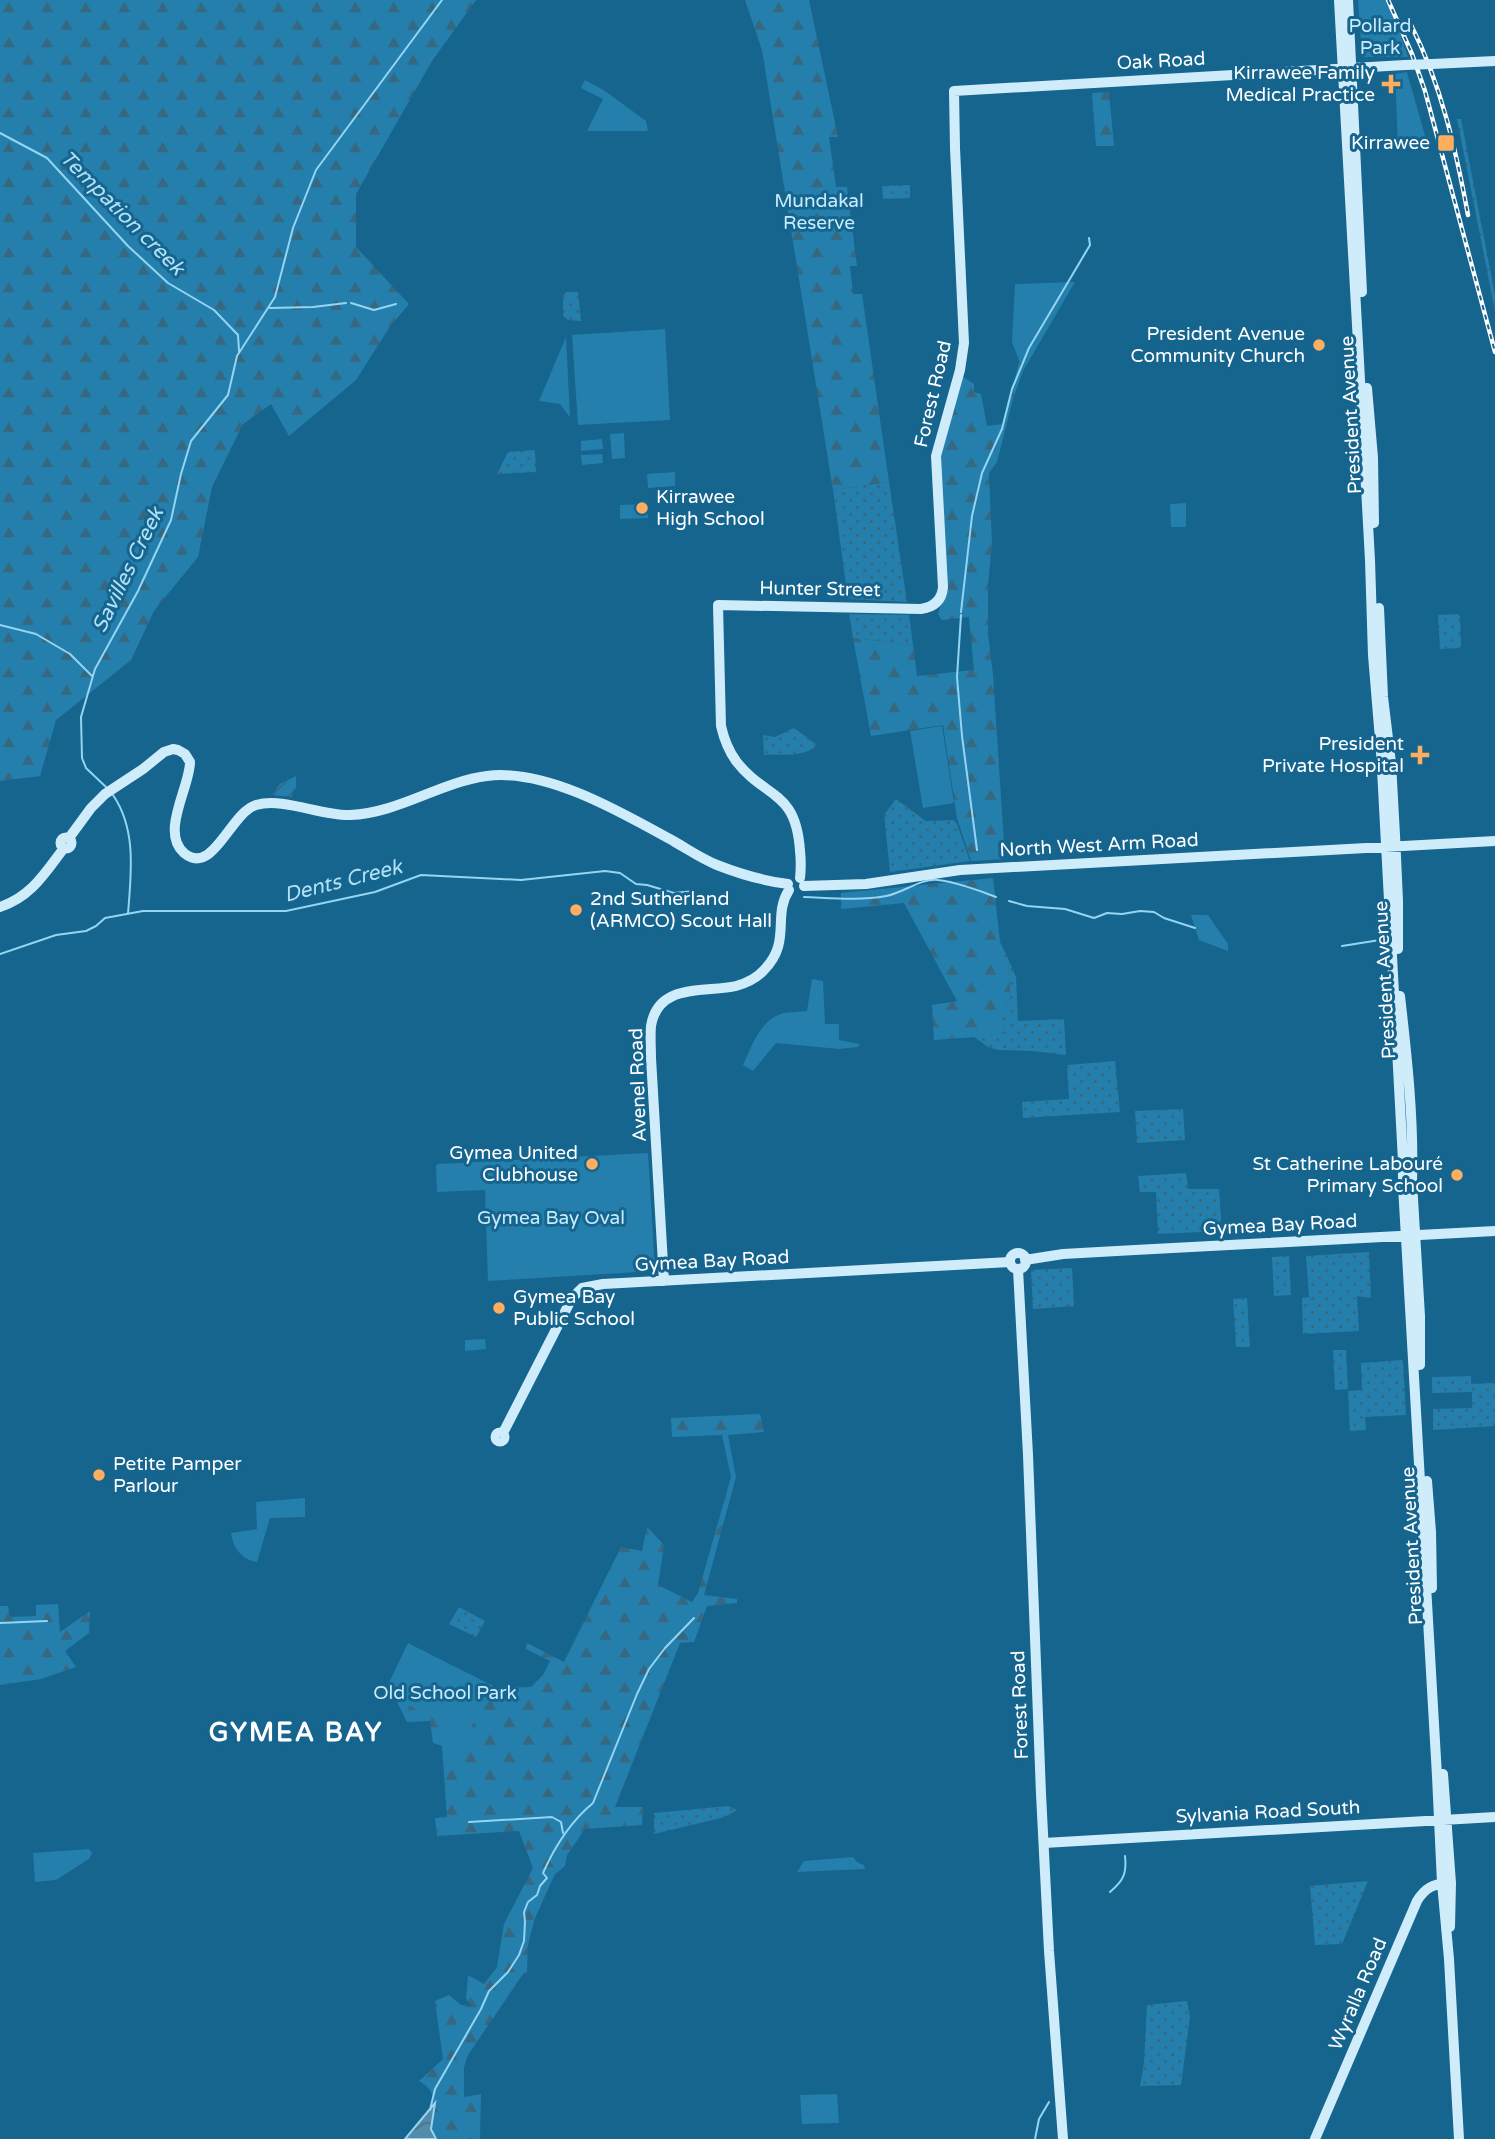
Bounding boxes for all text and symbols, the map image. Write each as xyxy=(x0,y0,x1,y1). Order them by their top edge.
park label: Pollard Park xyxy=(1348,15,1412,59)
street label: Oak Road xyxy=(1116,48,1206,74)
place label: Kirrawee Family Medical Practice xyxy=(1225,62,1375,106)
marker: Kirrawee Family Medical Practice xyxy=(1381,74,1401,94)
place label: Kirrawee xyxy=(1351,132,1430,154)
marker: Kirrawee xyxy=(1436,133,1456,153)
water label: Tempation creek xyxy=(55,146,191,282)
park label: Mundakal Reserve xyxy=(774,190,864,234)
place label: President Avenue Community Church xyxy=(1131,323,1305,367)
street label: President Avenue xyxy=(1336,335,1366,495)
marker: President Avenue Community Church xyxy=(1311,337,1327,353)
street label: Forest Road xyxy=(910,338,956,450)
place label: Kirrawee High School xyxy=(656,486,765,530)
marker: Kirrawee High School xyxy=(634,500,650,516)
water label: Savilles Creek xyxy=(87,502,170,637)
street label: Hunter Street xyxy=(759,577,881,601)
place label: President Private Hospital xyxy=(1262,733,1404,777)
marker: President Private Hospital xyxy=(1410,745,1430,765)
street label: North West Arm Road xyxy=(999,829,1199,861)
water label: Dents Creek xyxy=(281,854,406,908)
place label: 2nd Sutherland (ARMCO) Scout Hall xyxy=(590,888,772,932)
street label: President Avenue xyxy=(1370,900,1400,1060)
marker: 2nd Sutherland (ARMCO) Scout Hall xyxy=(568,902,584,918)
street label: Avenel Road xyxy=(625,1028,651,1142)
place label: Gymea United Clubhouse xyxy=(449,1142,578,1186)
place label: St Catherine Labouré Primary School xyxy=(1253,1153,1443,1197)
marker: Gymea United Clubhouse xyxy=(584,1156,600,1172)
marker: St Catherine Labouré Primary School xyxy=(1449,1167,1465,1183)
park label: Gymea Bay Oval xyxy=(477,1207,625,1229)
street label: Gymea Bay Road xyxy=(1202,1210,1358,1240)
street label: Gymea Bay Road xyxy=(634,1246,790,1276)
place label: Gymea Bay Public School xyxy=(513,1286,635,1330)
marker: Gymea Bay Public School xyxy=(491,1300,507,1316)
place label: Petite Pamper Parlour xyxy=(113,1453,242,1497)
street label: President Avenue xyxy=(1397,1466,1427,1626)
marker: Petite Pamper Parlour xyxy=(91,1467,107,1483)
street label: Forest Road xyxy=(1007,1650,1033,1760)
park label: Old School Park xyxy=(373,1682,517,1704)
district label: GYMEA BAY xyxy=(209,1717,383,1748)
street label: Sylvania Road South xyxy=(1175,1796,1361,1828)
street label: Wyralla Road xyxy=(1324,1934,1392,2054)

